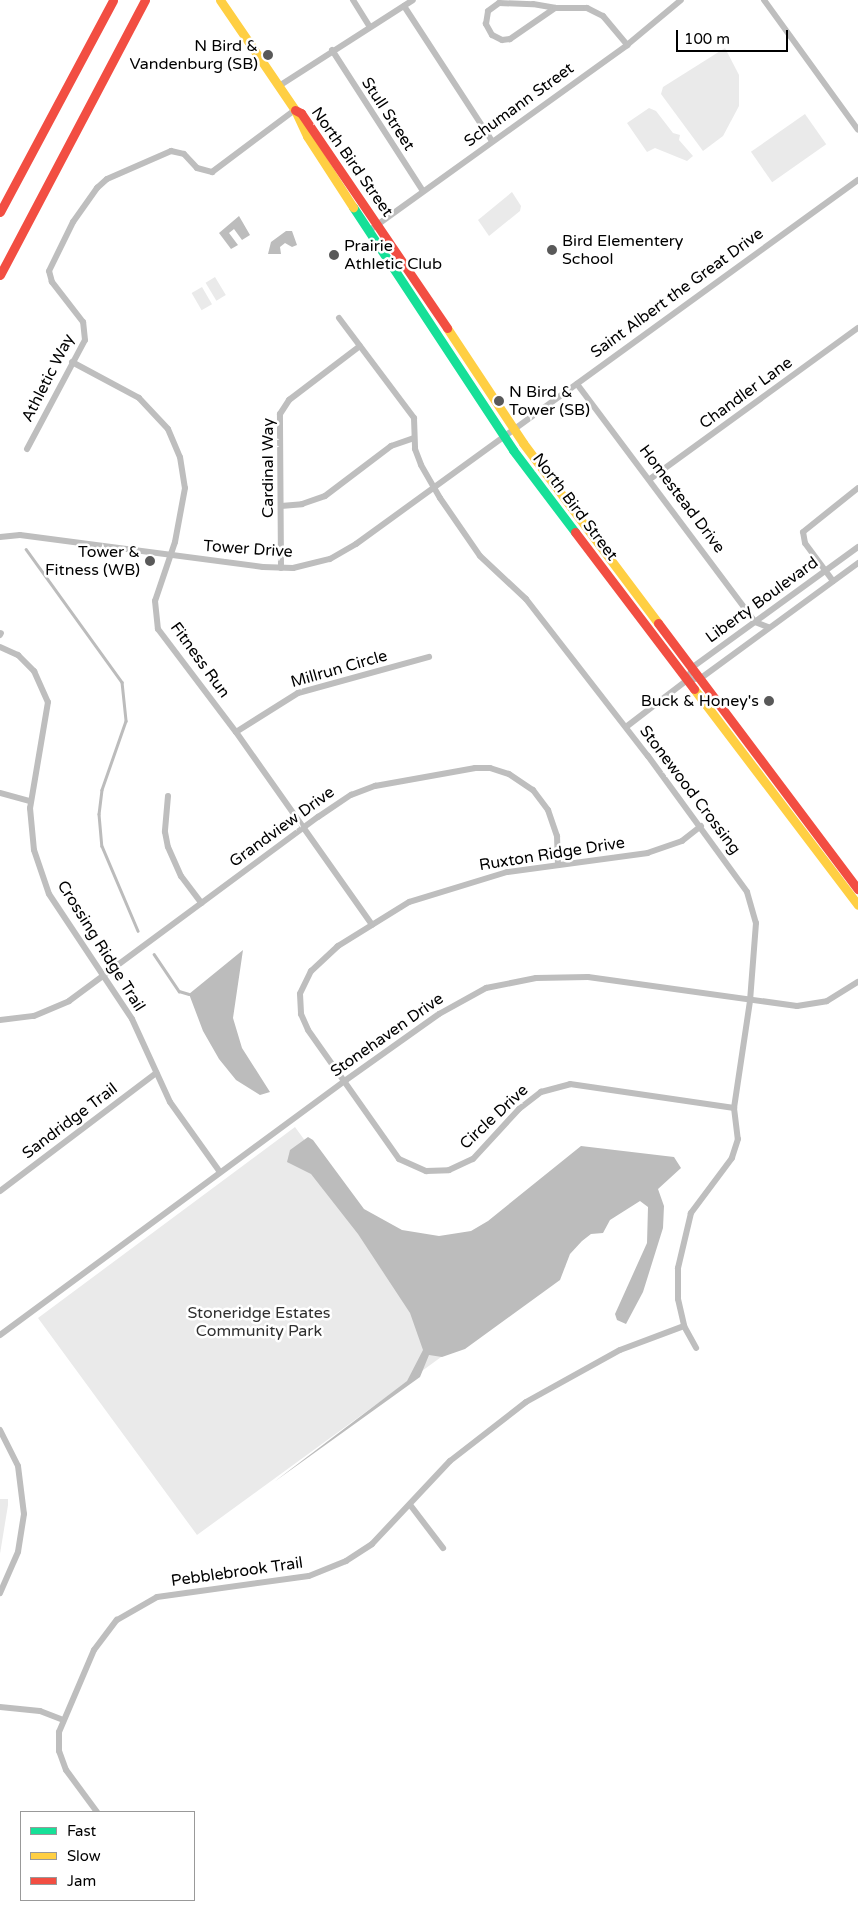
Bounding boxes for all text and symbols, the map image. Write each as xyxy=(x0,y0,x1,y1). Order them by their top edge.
scale bar xyxy=(678,20,790,52)
text: 100 m xyxy=(684,30,730,48)
place label: N Bird & Vandenburg (SB) xyxy=(129,36,258,74)
marker: N Bird & Vandenburg (SB) xyxy=(262,49,274,61)
street label: Schumann Street xyxy=(460,59,578,151)
street label: Stull Street xyxy=(357,74,419,154)
street label: North Bird Street xyxy=(307,104,397,220)
street label: Saint Albert the Great Drive xyxy=(587,224,767,362)
place label: Bird Elementery School xyxy=(562,231,683,269)
place label: Prairie Athletic Club xyxy=(344,236,442,274)
marker: Bird Elementery School xyxy=(546,244,558,256)
marker: Prairie Athletic Club xyxy=(328,249,340,261)
street label: Athletic Way xyxy=(18,331,78,425)
street label: Chandler Lane xyxy=(696,353,796,433)
place label: N Bird & Tower (SB) xyxy=(509,382,590,420)
marker: N Bird & Tower (SB) xyxy=(493,395,505,407)
street label: Cardinal Way xyxy=(258,418,278,518)
street label: Homestead Drive xyxy=(635,441,729,557)
street label: North Bird Street xyxy=(528,450,622,564)
street label: Tower Drive xyxy=(203,536,293,562)
place label: Tower & Fitness (WB) xyxy=(45,542,140,580)
street label: Liberty Boulevard xyxy=(702,553,822,647)
marker: Tower & Fitness (WB) xyxy=(144,555,156,567)
street label: Fitness Run xyxy=(166,618,234,702)
street label: Millrun Circle xyxy=(288,646,390,692)
place label: Buck & Honey's xyxy=(641,691,759,711)
marker: Buck & Honey's xyxy=(763,695,775,707)
street label: Stonewood Crossing xyxy=(635,722,745,858)
street label: Grandview Drive xyxy=(226,783,338,871)
street label: Ruxton Ridge Drive xyxy=(478,833,626,875)
street label: Crossing Ridge Trail xyxy=(53,877,149,1015)
street label: Stonehaven Drive xyxy=(327,989,447,1081)
street label: Sandridge Trail xyxy=(19,1079,121,1163)
street label: Circle Drive xyxy=(456,1081,532,1153)
park label: Stoneridge Estates Community Park xyxy=(188,1303,330,1341)
street label: Pebblebrook Trail xyxy=(170,1553,304,1591)
legend xyxy=(20,1811,195,1901)
text: Fast xyxy=(67,1822,96,1840)
text: Slow xyxy=(67,1847,101,1865)
text: Jam xyxy=(67,1872,96,1890)

